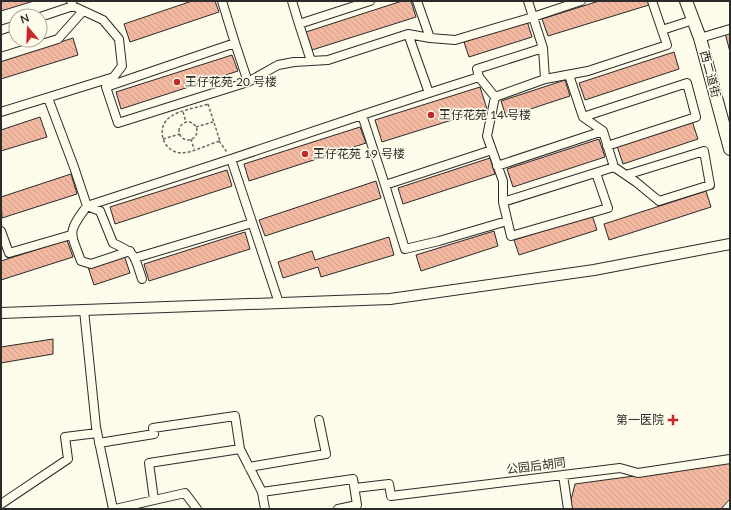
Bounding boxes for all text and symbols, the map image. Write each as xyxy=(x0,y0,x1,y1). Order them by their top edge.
north arrow xyxy=(8,8,48,48)
text: N xyxy=(18,11,31,26)
street label: 西二道街 xyxy=(697,49,724,99)
place label: 王仔花苑 20 号楼 xyxy=(185,74,277,89)
marker: 王仔花苑 20 号楼 xyxy=(172,77,182,87)
place label: 王仔花苑 14 号楼 xyxy=(439,107,531,122)
marker: 王仔花苑 14 号楼 xyxy=(426,110,436,120)
place label: 王仔花苑 19 号楼 xyxy=(313,146,405,161)
marker: 王仔花苑 19 号楼 xyxy=(300,149,310,159)
place label: 第一医院 xyxy=(616,412,664,427)
marker: 第一医院 xyxy=(667,414,679,426)
street label: 公园后胡同 xyxy=(505,454,567,477)

